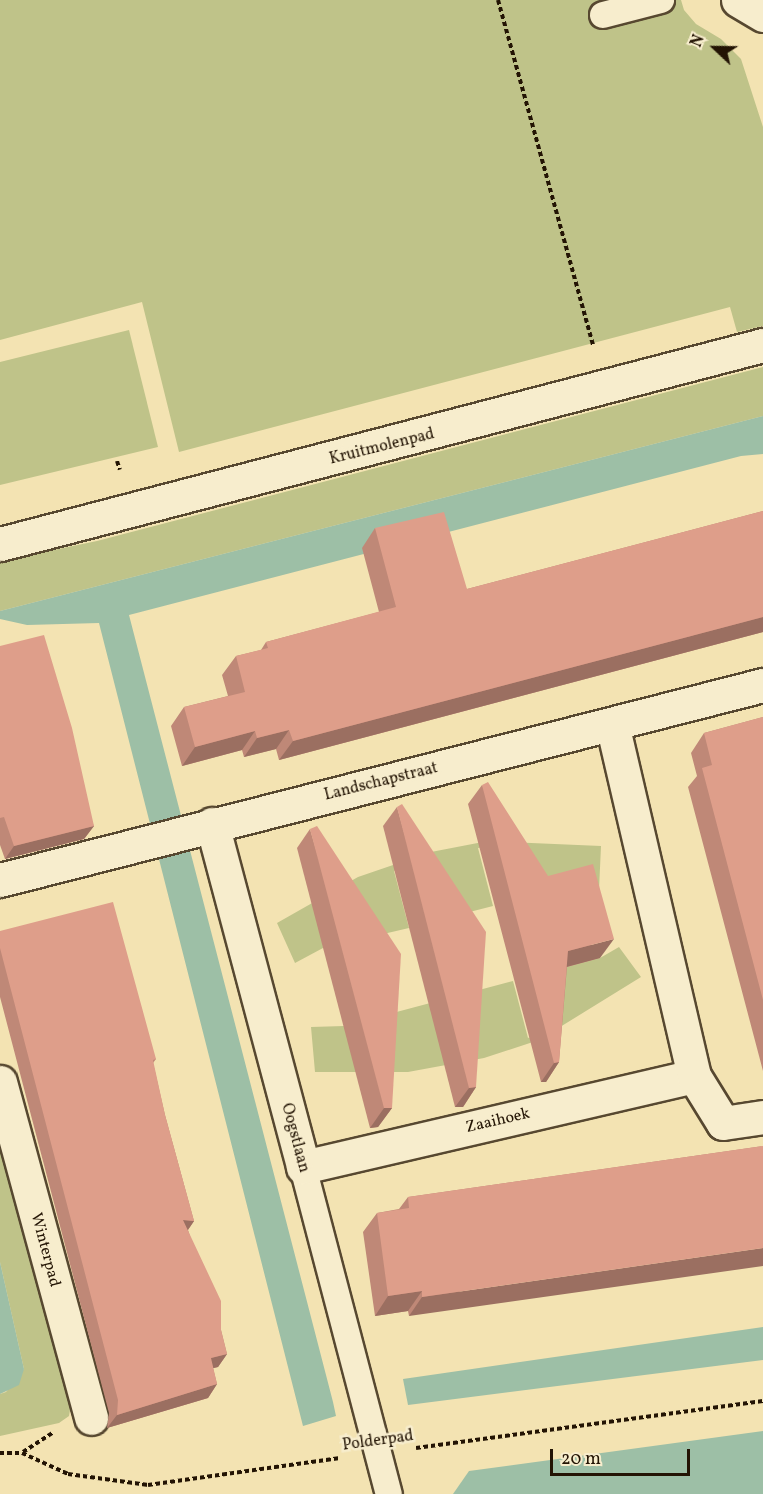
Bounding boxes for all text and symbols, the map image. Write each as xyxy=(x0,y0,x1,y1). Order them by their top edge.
north arrow xyxy=(685,18,745,78)
text: N xyxy=(686,32,711,51)
street label: Kruitmolenpad xyxy=(327,425,437,469)
street label: Landschapstraat xyxy=(322,759,440,805)
street label: Oogstlaan xyxy=(277,1101,313,1175)
street label: Zaaihoek xyxy=(464,1104,532,1138)
street label: Winterpad xyxy=(26,1211,64,1289)
street label: Polderpad xyxy=(341,1427,415,1455)
scale bar xyxy=(553,1437,692,1475)
text: 20 m xyxy=(561,1447,601,1472)

